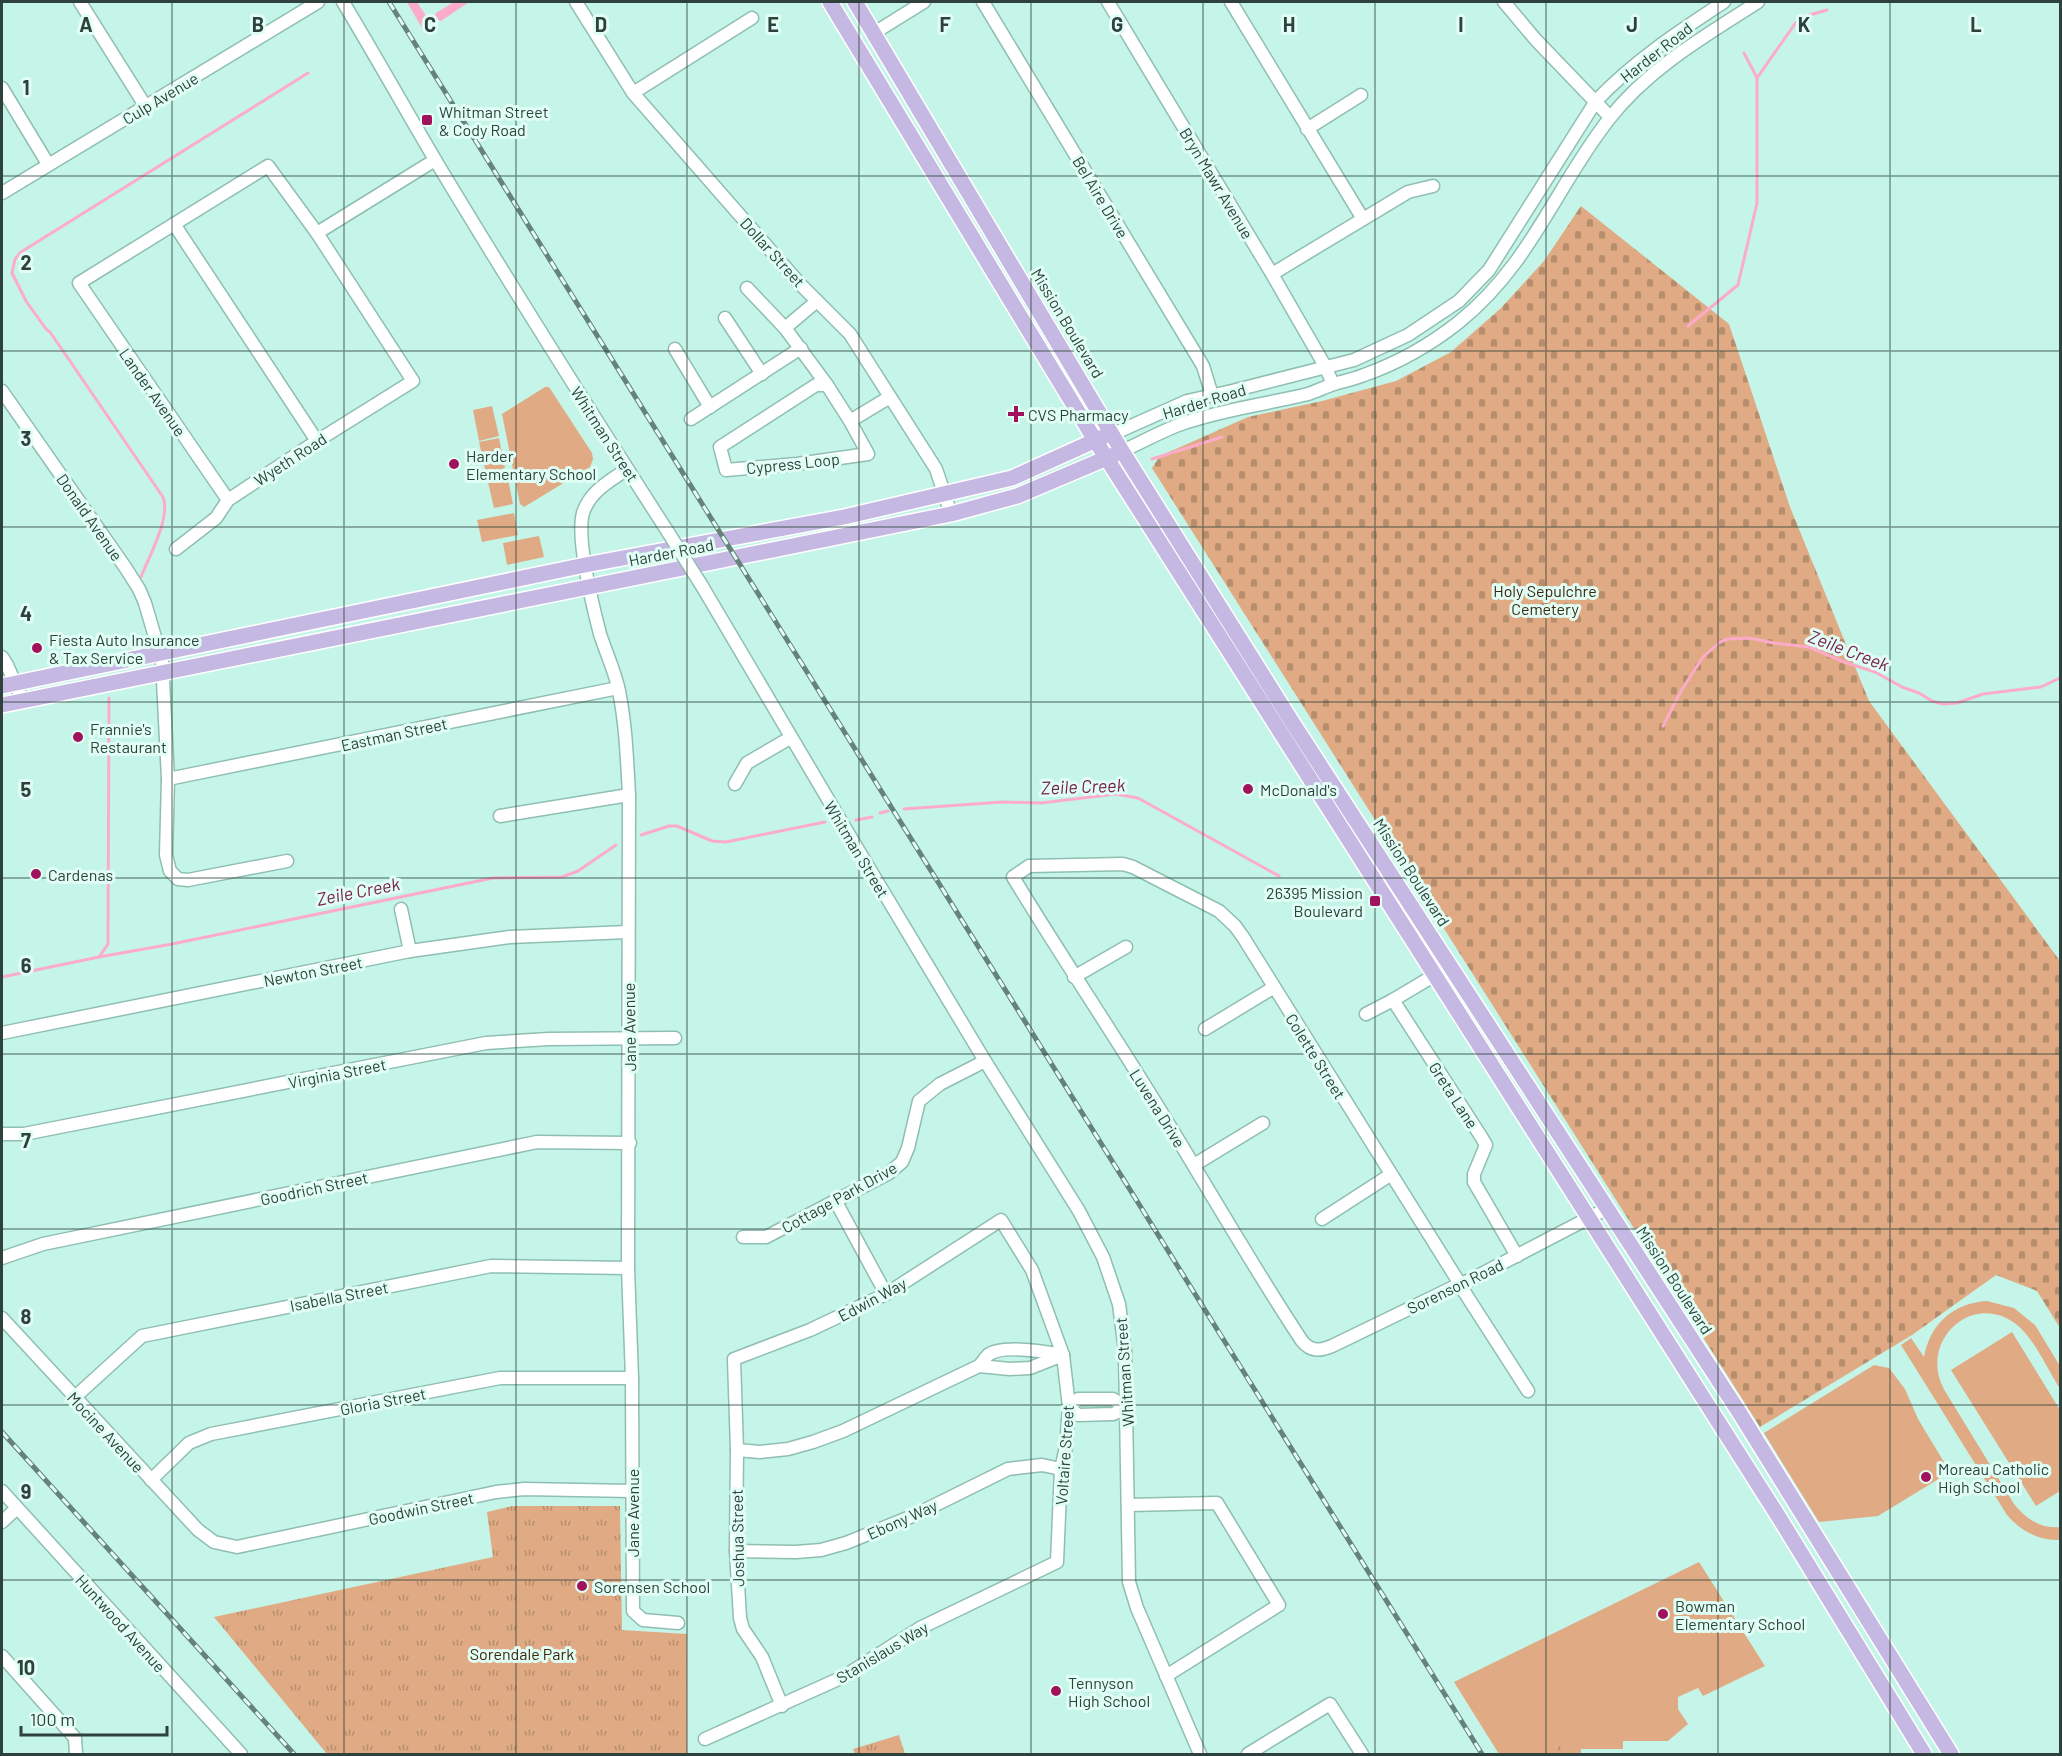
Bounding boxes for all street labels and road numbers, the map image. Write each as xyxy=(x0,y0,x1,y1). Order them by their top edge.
street label: Harder Road xyxy=(1616,18,1696,86)
street label: Culp Avenue xyxy=(119,68,201,128)
street label: Bryn Mawr Avenue xyxy=(1176,124,1258,242)
street label: Bel Aire Drive xyxy=(1069,153,1133,241)
street label: Dollar Street xyxy=(737,213,809,291)
street label: Mission Boulevard xyxy=(1028,265,1108,381)
street label: Lander Avenue xyxy=(116,344,190,440)
street label: Harder Road xyxy=(1160,379,1248,423)
street label: Whitman Street xyxy=(567,383,643,485)
street label: Wyeth Road xyxy=(250,429,330,489)
street label: Cypress Loop xyxy=(745,449,841,477)
street label: Donald Avenue xyxy=(53,470,127,564)
street label: Harder Road xyxy=(627,534,715,570)
street label: Eastman Street xyxy=(339,713,449,755)
street label: Whitman Street xyxy=(821,797,893,901)
street label: Mission Boulevard xyxy=(1370,815,1454,929)
street label: Newton Street xyxy=(262,952,364,990)
street label: Jane Avenue xyxy=(619,983,639,1071)
street label: Colette Street xyxy=(1282,1010,1350,1102)
street label: Virginia Street xyxy=(286,1054,388,1092)
street label: Greta Lane xyxy=(1425,1058,1483,1132)
street label: Luvena Drive xyxy=(1126,1065,1190,1151)
street label: Cottage Park Drive xyxy=(778,1157,900,1237)
street label: Goodrich Street xyxy=(258,1167,370,1209)
street label: Mission Boulevard xyxy=(1633,1223,1717,1337)
street label: Sorenson Road xyxy=(1404,1255,1506,1317)
street label: Edwin Way xyxy=(835,1273,910,1325)
street label: Isabella Street xyxy=(288,1277,390,1315)
street label: Whitman Street xyxy=(1111,1317,1137,1427)
street label: Gloria Street xyxy=(338,1383,428,1419)
street label: Mocine Avenue xyxy=(64,1388,148,1476)
street label: Voltaire Street xyxy=(1051,1404,1077,1506)
street label: Jane Avenue xyxy=(623,1469,642,1557)
street label: Goodwin Street xyxy=(367,1488,475,1528)
street label: Joshua Street xyxy=(727,1489,747,1587)
street label: Ebony Way xyxy=(864,1495,941,1543)
street label: Huntwood Avenue xyxy=(72,1570,170,1676)
street label: Stanislaus Way xyxy=(833,1617,932,1687)

